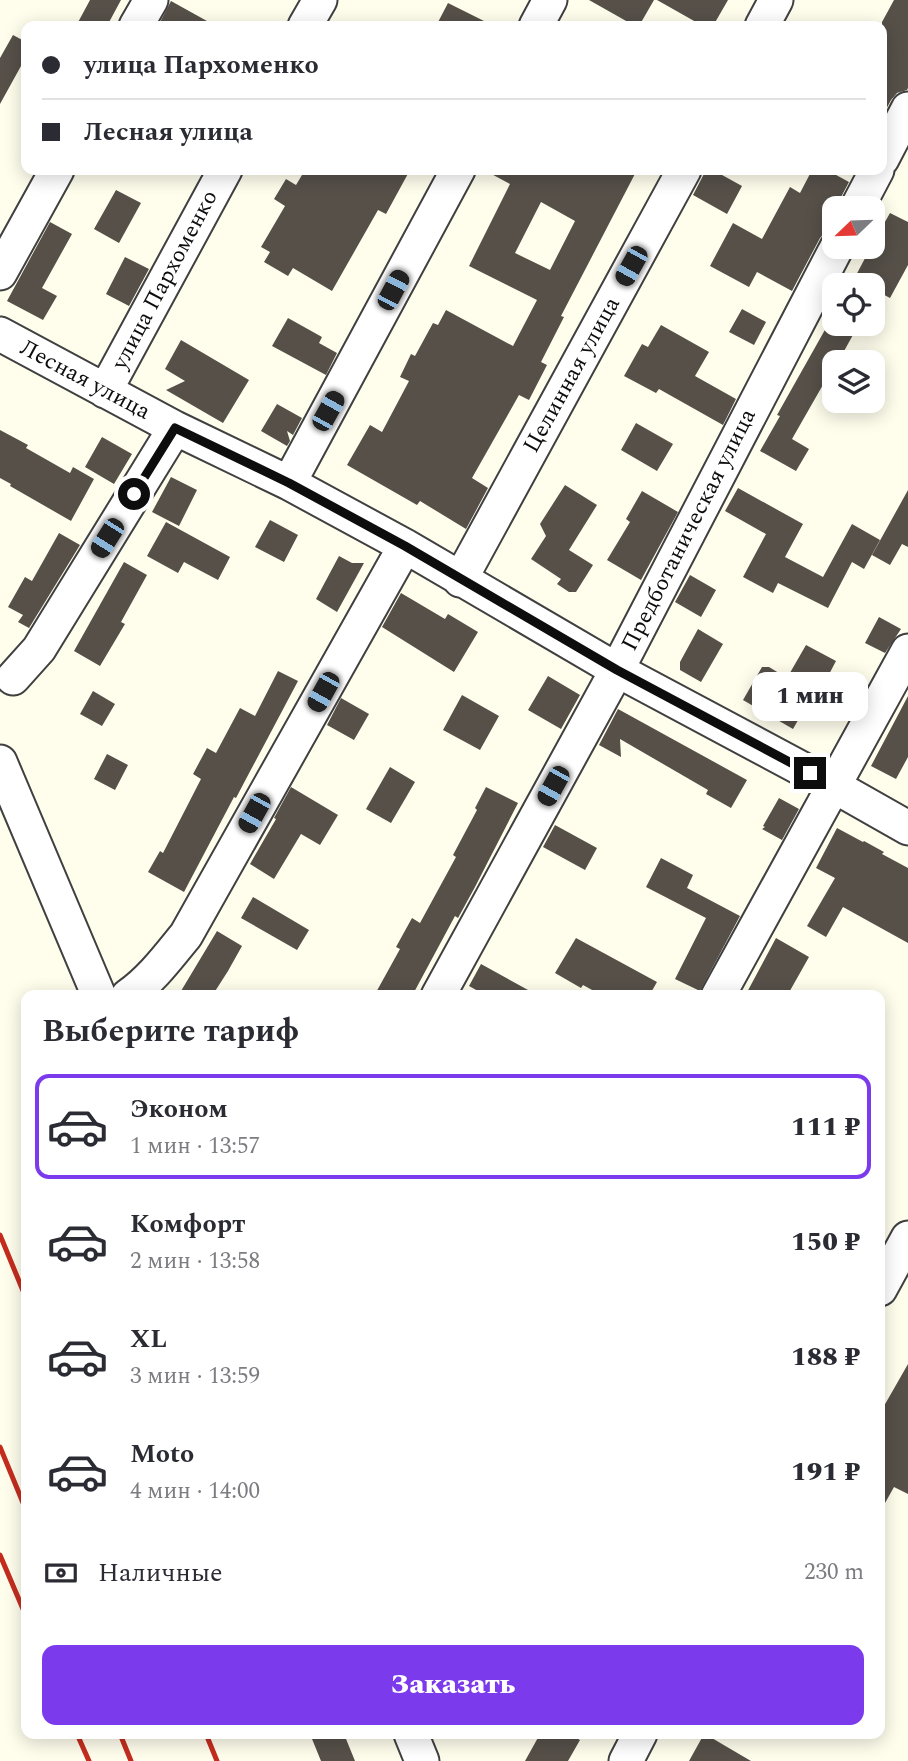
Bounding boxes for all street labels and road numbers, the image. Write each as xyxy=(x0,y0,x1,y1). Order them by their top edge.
street label: улица Пархоменко xyxy=(102,184,227,377)
street label: Целинная улица xyxy=(515,290,629,460)
street label: Лесная улица xyxy=(13,331,157,429)
street label: Предботаническая улица xyxy=(613,403,765,657)

